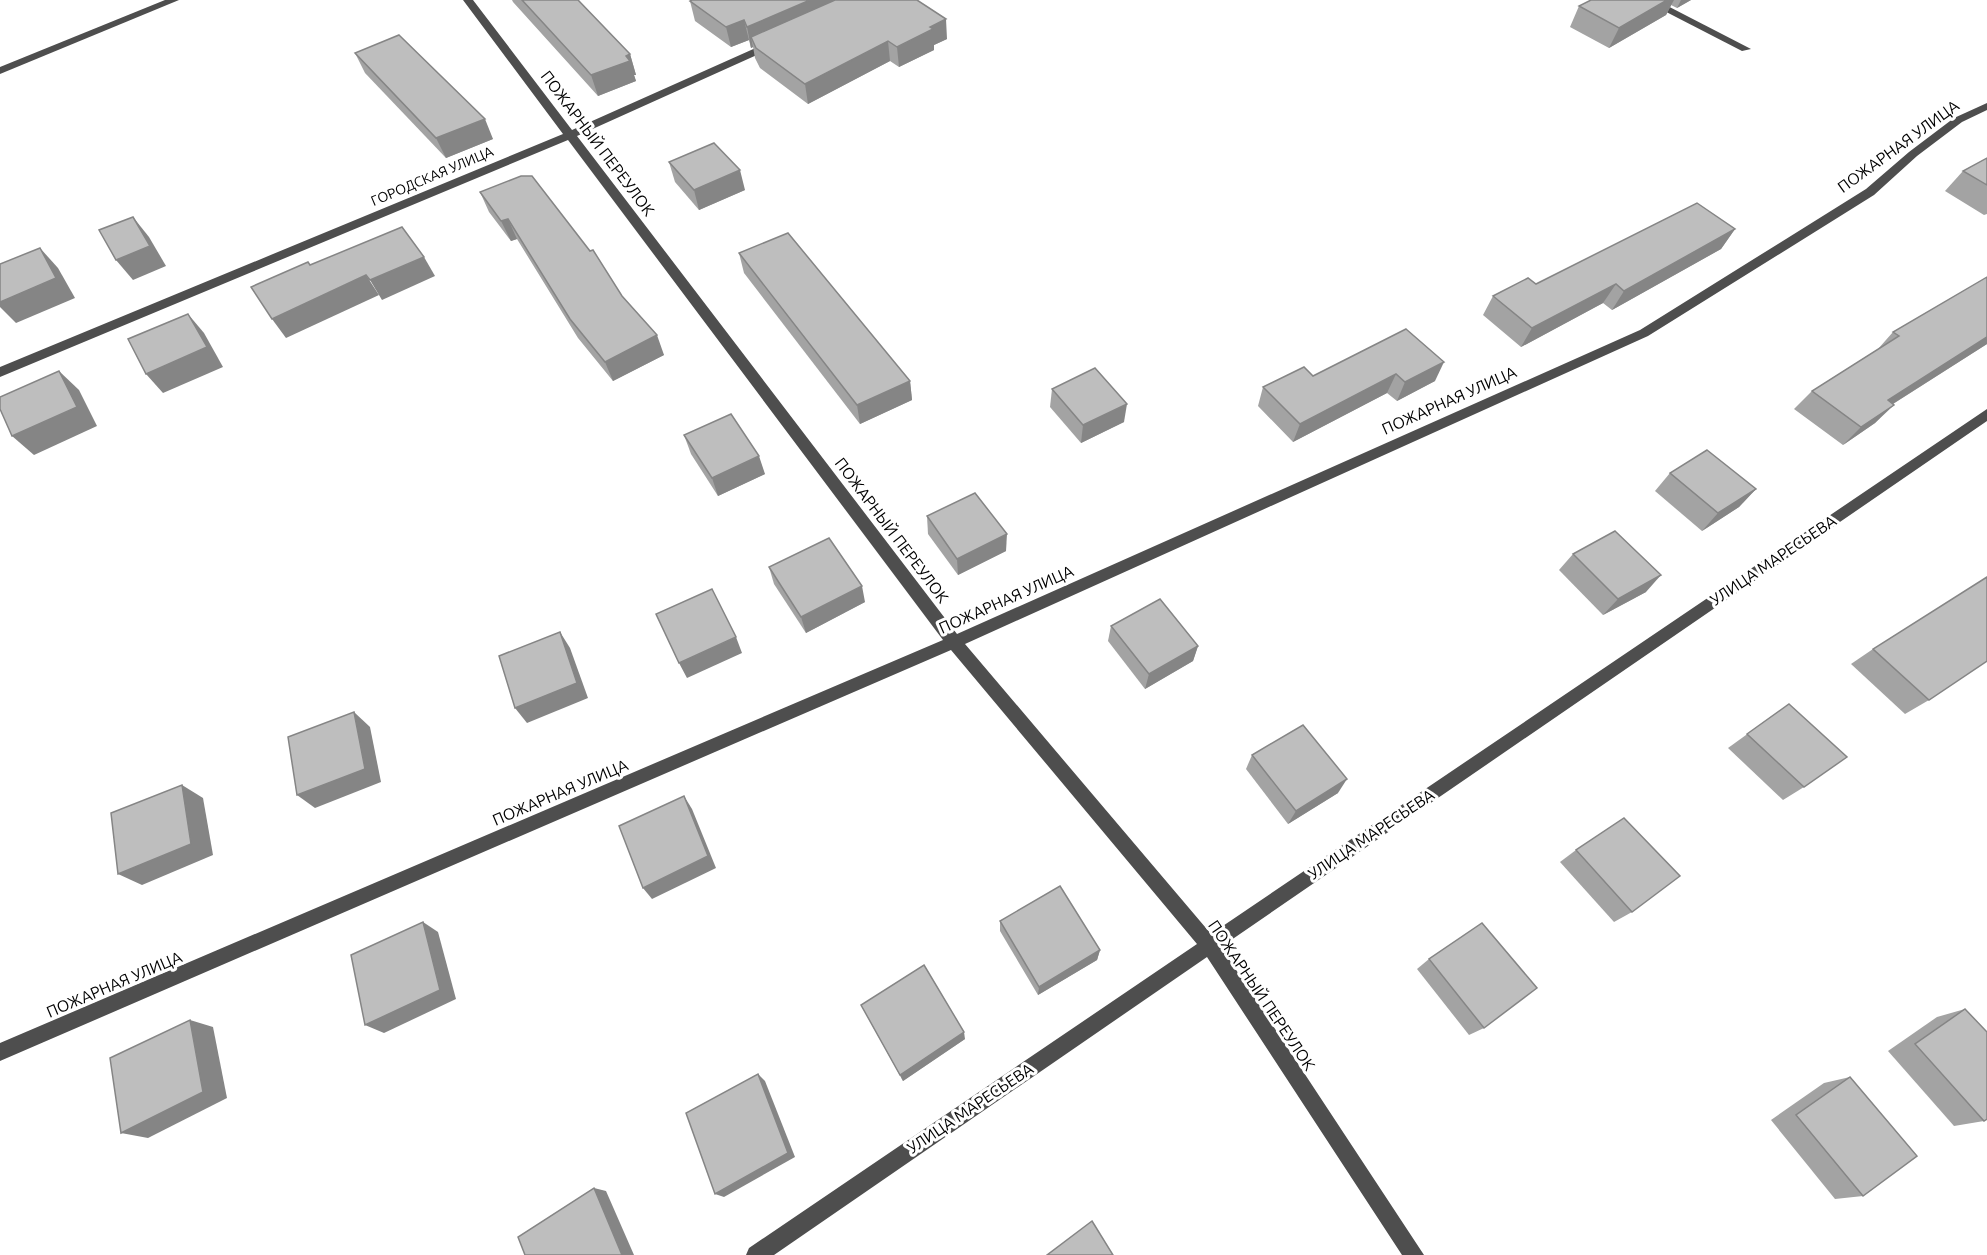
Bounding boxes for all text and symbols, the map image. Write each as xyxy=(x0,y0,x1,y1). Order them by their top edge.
street label: ПОЖАРНЫЙ ПЕРЕУЛОК xyxy=(538,66,659,219)
street label: ПОЖАРНАЯ УЛИЦА xyxy=(1834,96,1963,196)
street label: ГОРОДСКАЯ УЛИЦА xyxy=(368,143,496,209)
street label: ПОЖАРНАЯ УЛИЦА xyxy=(1379,362,1520,438)
street label: ПОЖАРНЫЙ ПЕРЕУЛОК xyxy=(832,453,953,606)
street label: УЛИЦА МАРЕСЬЕВА xyxy=(1707,511,1840,609)
street label: ПОЖАРНАЯ УЛИЦА xyxy=(936,561,1077,637)
street label: ПОЖАРНАЯ УЛИЦА xyxy=(490,755,631,829)
street label: УЛИЦА МАРЕСЬЕВА xyxy=(1305,785,1438,883)
street label: ПОЖАРНЫЙ ПЕРЕУЛОК xyxy=(1205,916,1320,1074)
street label: ПОЖАРНАЯ УЛИЦА xyxy=(44,947,185,1021)
street label: УЛИЦА МАРЕСЬЕВА xyxy=(904,1059,1037,1157)

